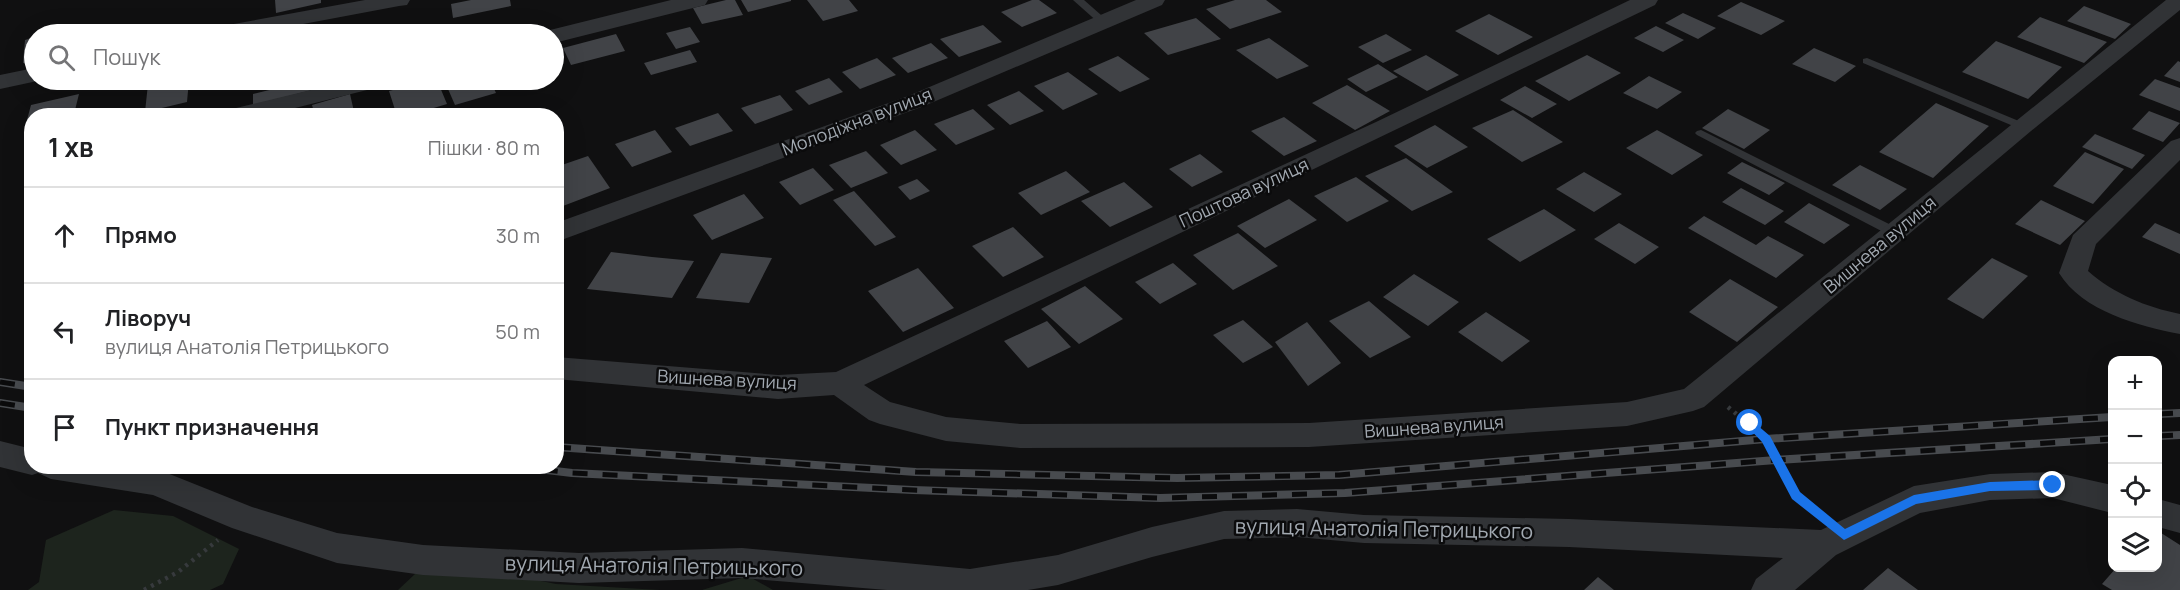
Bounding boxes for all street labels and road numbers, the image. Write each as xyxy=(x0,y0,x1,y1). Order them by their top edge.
street label: Молодіжна вулиця xyxy=(778,81,935,161)
street label: Поштова вулиця xyxy=(1175,152,1312,233)
street label: Вишнева вулиця xyxy=(1818,190,1941,298)
street label: Вишнева вулиця xyxy=(657,363,797,395)
street label: Вишнева вулиця xyxy=(1363,409,1504,443)
street label: вулиця Анатолія Петрицького xyxy=(1235,511,1533,545)
street label: вулиця Анатолія Петрицького xyxy=(505,548,803,582)

